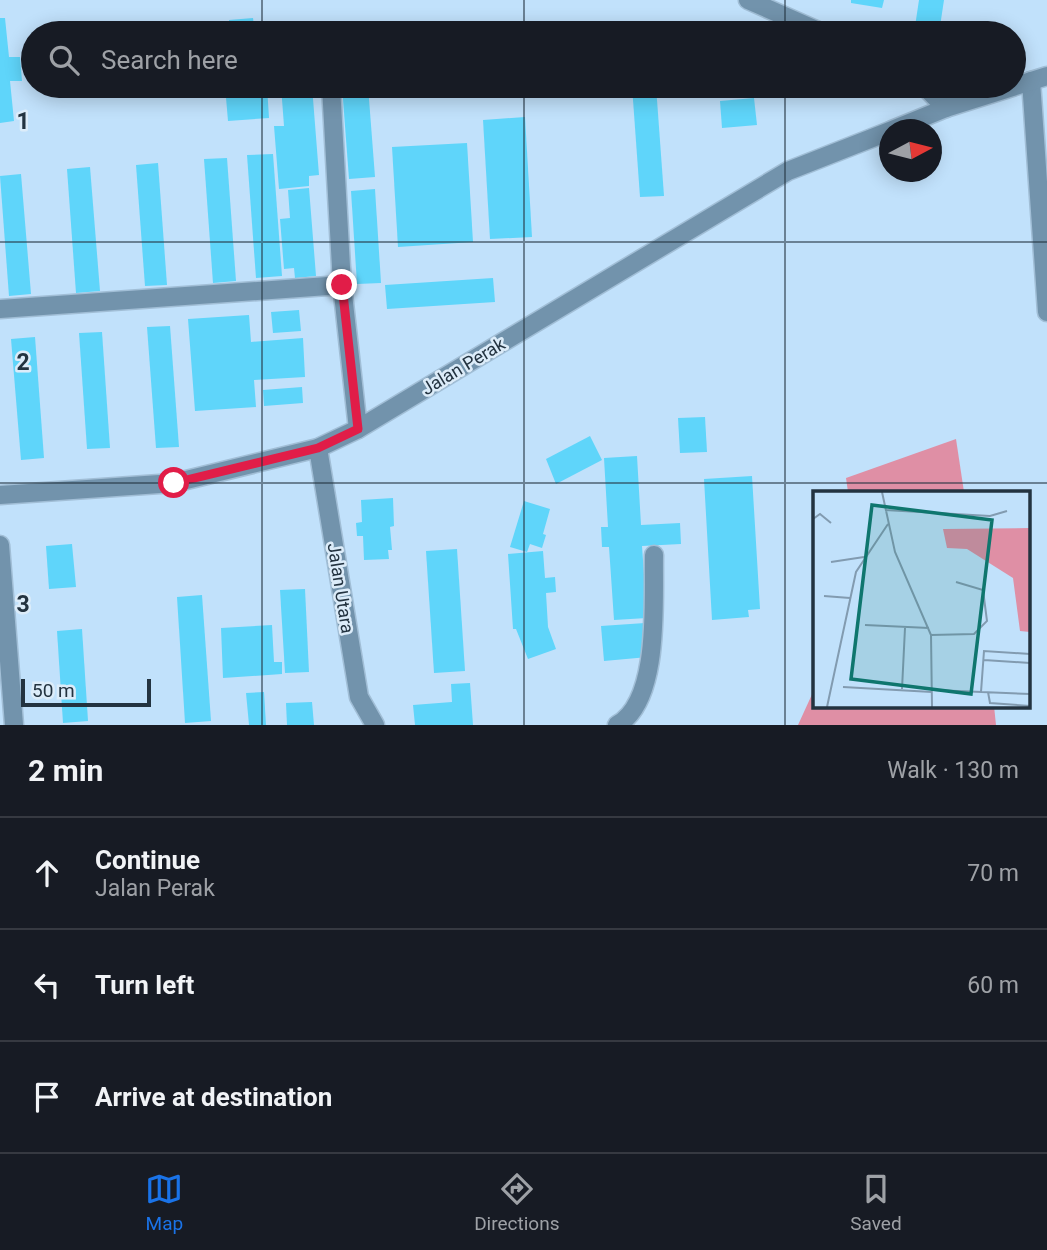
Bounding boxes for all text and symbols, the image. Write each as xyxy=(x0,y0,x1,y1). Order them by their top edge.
search box xyxy=(21,21,1026,98)
icon: search xyxy=(45,41,83,79)
text: Search here xyxy=(101,45,238,75)
text: 1 xyxy=(16,108,30,135)
north arrow xyxy=(879,119,942,182)
route end xyxy=(326,269,357,300)
street label: Jalan Perak xyxy=(417,332,509,399)
text: 2 xyxy=(16,349,30,376)
route start xyxy=(158,467,189,498)
inset map xyxy=(813,491,1030,708)
street label: Jalan Utara xyxy=(323,541,359,635)
text: 3 xyxy=(16,591,30,618)
scale bar xyxy=(21,676,150,708)
text: 50 m xyxy=(32,679,75,702)
text: 2 min xyxy=(28,753,103,788)
text: Walk · 130 m xyxy=(887,757,1019,784)
text: Continue xyxy=(95,845,200,875)
icon: ahead xyxy=(28,854,66,892)
text: 70 m xyxy=(967,860,1019,887)
text: Jalan Perak xyxy=(95,875,215,902)
icon: left xyxy=(28,966,66,1004)
text: Turn left xyxy=(95,970,194,1000)
text: 60 m xyxy=(967,972,1019,999)
icon: arrive xyxy=(28,1078,66,1116)
text: Arrive at destination xyxy=(95,1082,332,1112)
tab: Map xyxy=(145,1170,183,1235)
tab: Directions xyxy=(474,1170,559,1235)
tab: Saved xyxy=(850,1170,902,1235)

